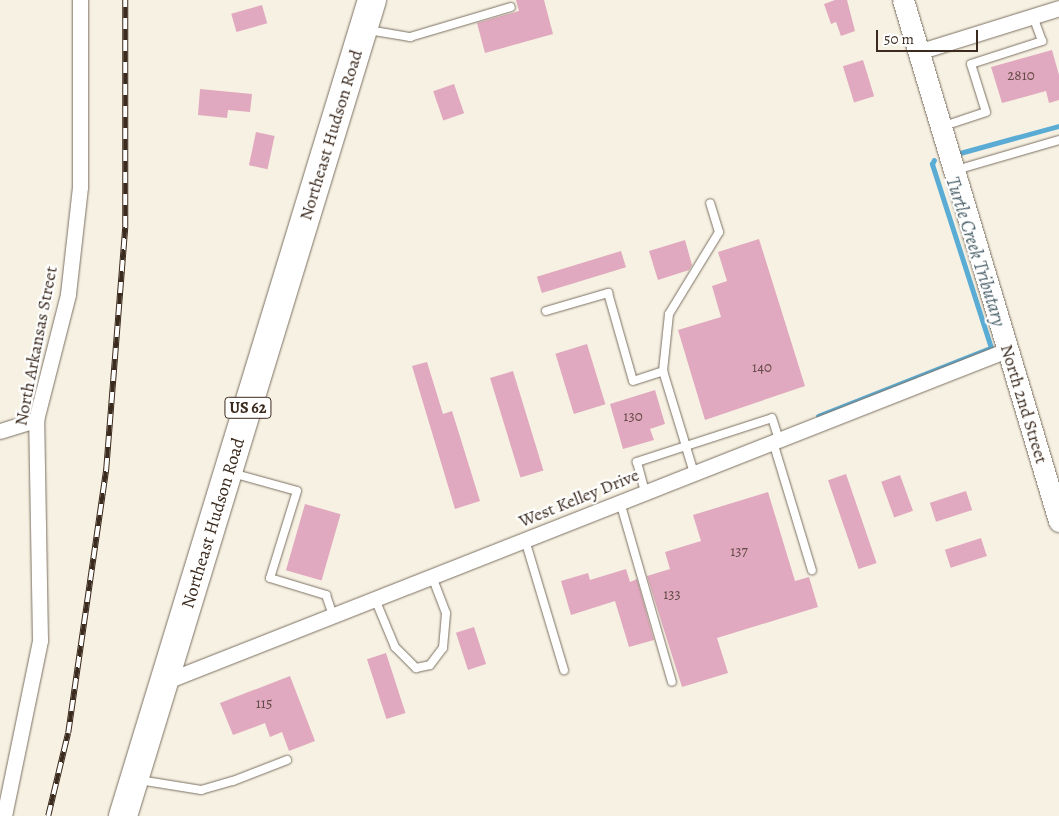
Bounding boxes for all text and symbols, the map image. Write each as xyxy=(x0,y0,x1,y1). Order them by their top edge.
scale bar xyxy=(879,20,982,52)
text: 50 m xyxy=(884,29,914,49)
street label: Northeast Hudson Road xyxy=(295,47,367,223)
house number: 2810 xyxy=(1007,67,1035,85)
water label: Turtle Creek Tributary xyxy=(940,174,1010,330)
street label: North Arkansas Street xyxy=(10,264,62,428)
street label: North 2nd Street xyxy=(996,342,1052,466)
house number: 140 xyxy=(752,359,772,377)
road number: US 62 xyxy=(224,394,272,422)
house number: 130 xyxy=(623,408,643,426)
street label: Northeast Hudson Road xyxy=(177,435,249,611)
street label: West Kelley Drive xyxy=(516,464,642,532)
house number: 137 xyxy=(730,543,748,561)
house number: 133 xyxy=(663,586,681,604)
house number: 115 xyxy=(256,695,272,713)

